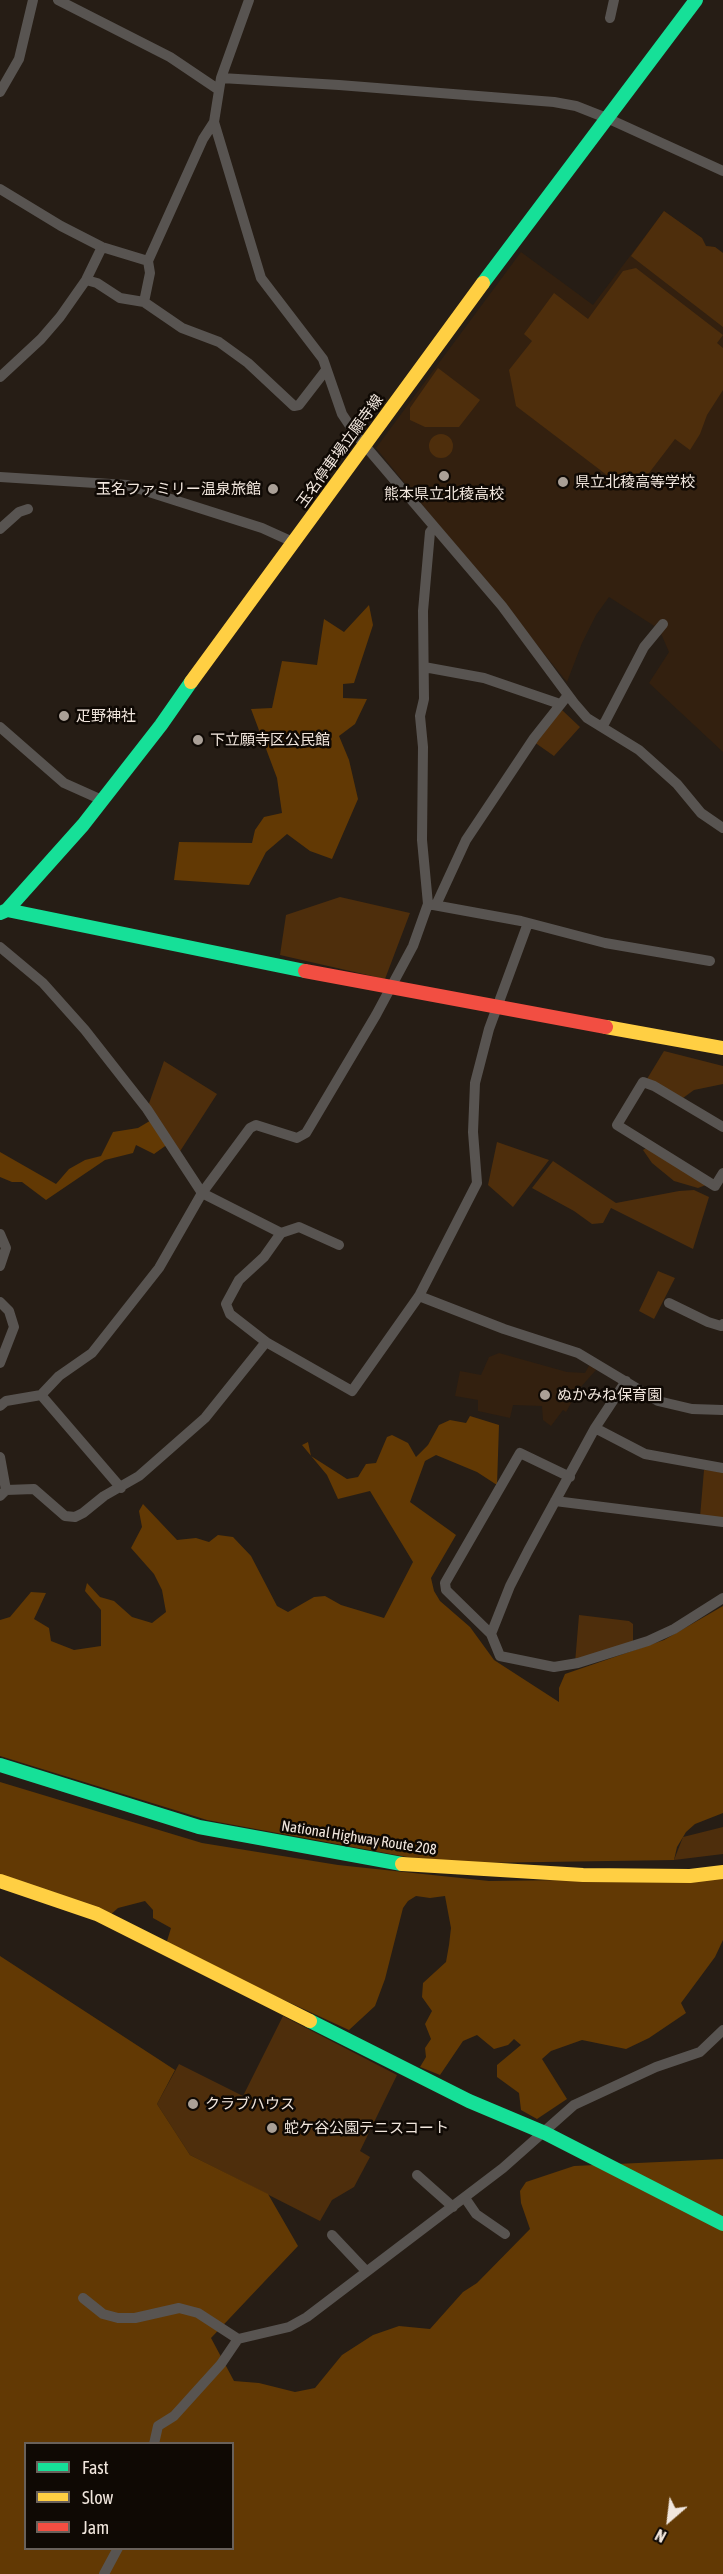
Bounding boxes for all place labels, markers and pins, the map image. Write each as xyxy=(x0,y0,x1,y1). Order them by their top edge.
marker: 熊本県立北稜高校 xyxy=(437,469,451,483)
place label: 県立北稜高等学校 xyxy=(575,473,695,491)
marker: 県立北稜高等学校 xyxy=(556,475,570,489)
place label: 玉名ファミリー温泉旅館 xyxy=(96,480,261,498)
marker: 玉名ファミリー温泉旅館 xyxy=(266,482,280,496)
place label: 熊本県立北稜高校 xyxy=(384,485,504,503)
place label: 疋野神社 xyxy=(76,707,136,725)
marker: 疋野神社 xyxy=(57,709,71,723)
place label: 下立願寺区公民館 xyxy=(210,731,330,749)
marker: 下立願寺区公民館 xyxy=(191,733,205,747)
place label: ぬかみね保育園 xyxy=(557,1386,662,1404)
marker: ぬかみね保育園 xyxy=(538,1388,552,1402)
place label: クラブハウス xyxy=(205,2095,295,2113)
marker: クラブハウス xyxy=(186,2097,200,2111)
place label: 蛇ケ谷公園テニスコート xyxy=(284,2119,449,2137)
marker: 蛇ケ谷公園テニスコート xyxy=(265,2121,279,2135)

